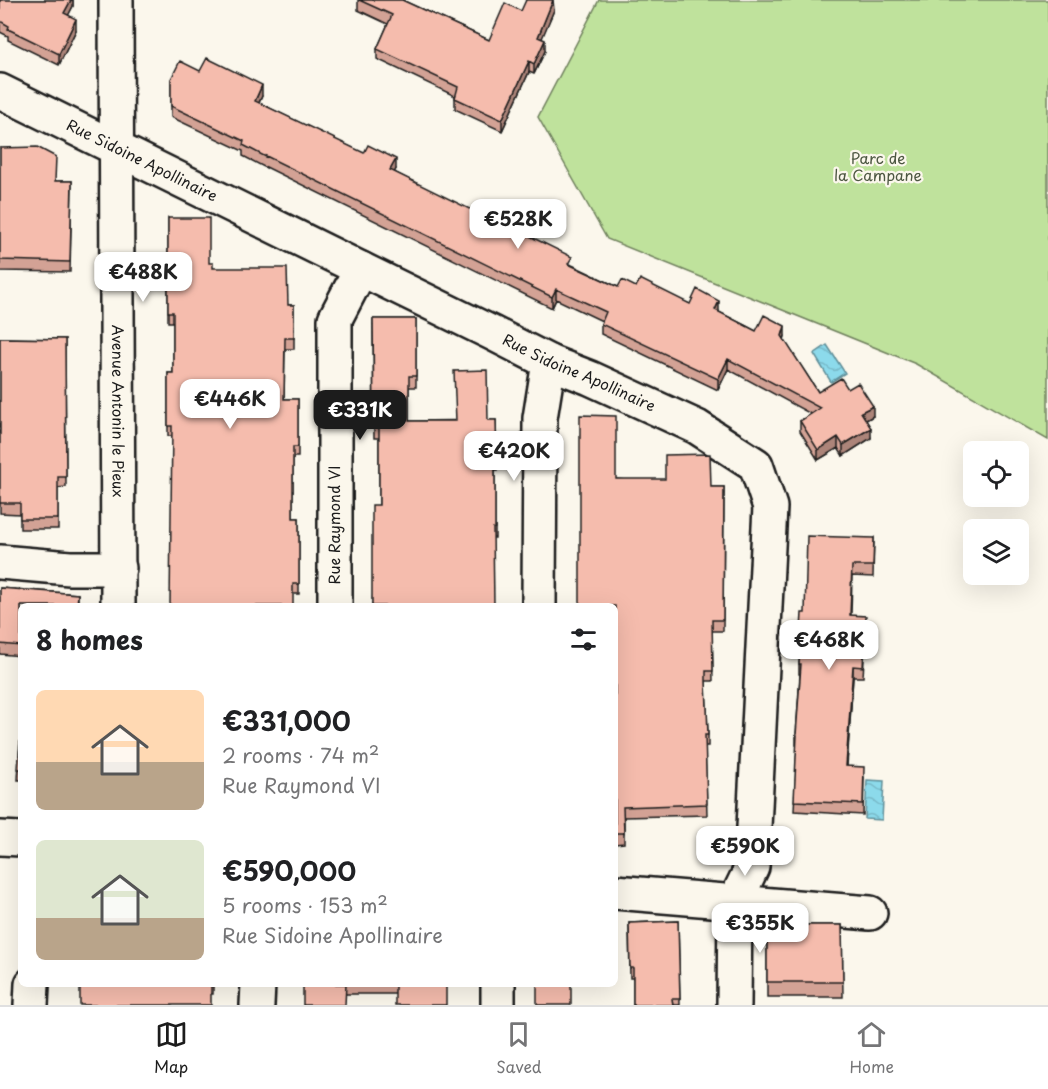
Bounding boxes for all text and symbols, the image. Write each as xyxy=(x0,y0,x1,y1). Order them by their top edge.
street label: Rue Sidoine Apollinaire xyxy=(63,113,222,207)
park label: Parc de la Campane xyxy=(834,146,922,186)
pin: €528K xyxy=(476,199,560,250)
text: €528K xyxy=(483,203,553,233)
pin: €488K xyxy=(101,252,185,303)
text: €488K xyxy=(108,256,178,286)
street label: Avenue Antonin le Pieux xyxy=(107,325,131,497)
street label: Rue Sidoine Apollinaire xyxy=(499,327,660,417)
pin: €446K xyxy=(188,379,272,430)
text: €446K xyxy=(194,383,266,413)
pin: €331K xyxy=(318,390,402,441)
text: €331K xyxy=(328,394,392,424)
pin: €420K xyxy=(472,431,556,482)
text: €420K xyxy=(478,435,550,465)
map controls xyxy=(963,441,1029,585)
button: locate xyxy=(963,441,1029,507)
street label: Rue Raymond VI xyxy=(322,466,345,584)
button: layers xyxy=(963,519,1029,585)
text: 8 homes xyxy=(36,620,143,659)
pin: €468K xyxy=(787,620,871,671)
icon: filters xyxy=(567,623,600,656)
text: €468K xyxy=(793,624,865,654)
text: €331,000 xyxy=(222,701,351,740)
icon: home xyxy=(84,714,156,786)
text: 2 rooms · 74 m² xyxy=(222,740,379,770)
text: Rue Raymond VI xyxy=(222,770,381,800)
pin: €590K xyxy=(703,826,787,877)
text: €590K xyxy=(710,830,780,860)
text: €590,000 xyxy=(222,851,356,890)
icon: home xyxy=(84,864,156,936)
text: 5 rooms · 153 m² xyxy=(222,890,388,920)
pin: €355K xyxy=(718,903,802,954)
text: €355K xyxy=(726,907,794,937)
text: Rue Sidoine Apollinaire xyxy=(222,920,443,950)
tab: Map xyxy=(154,1018,188,1078)
tab: Saved xyxy=(496,1018,542,1078)
tab: Home xyxy=(850,1018,894,1078)

